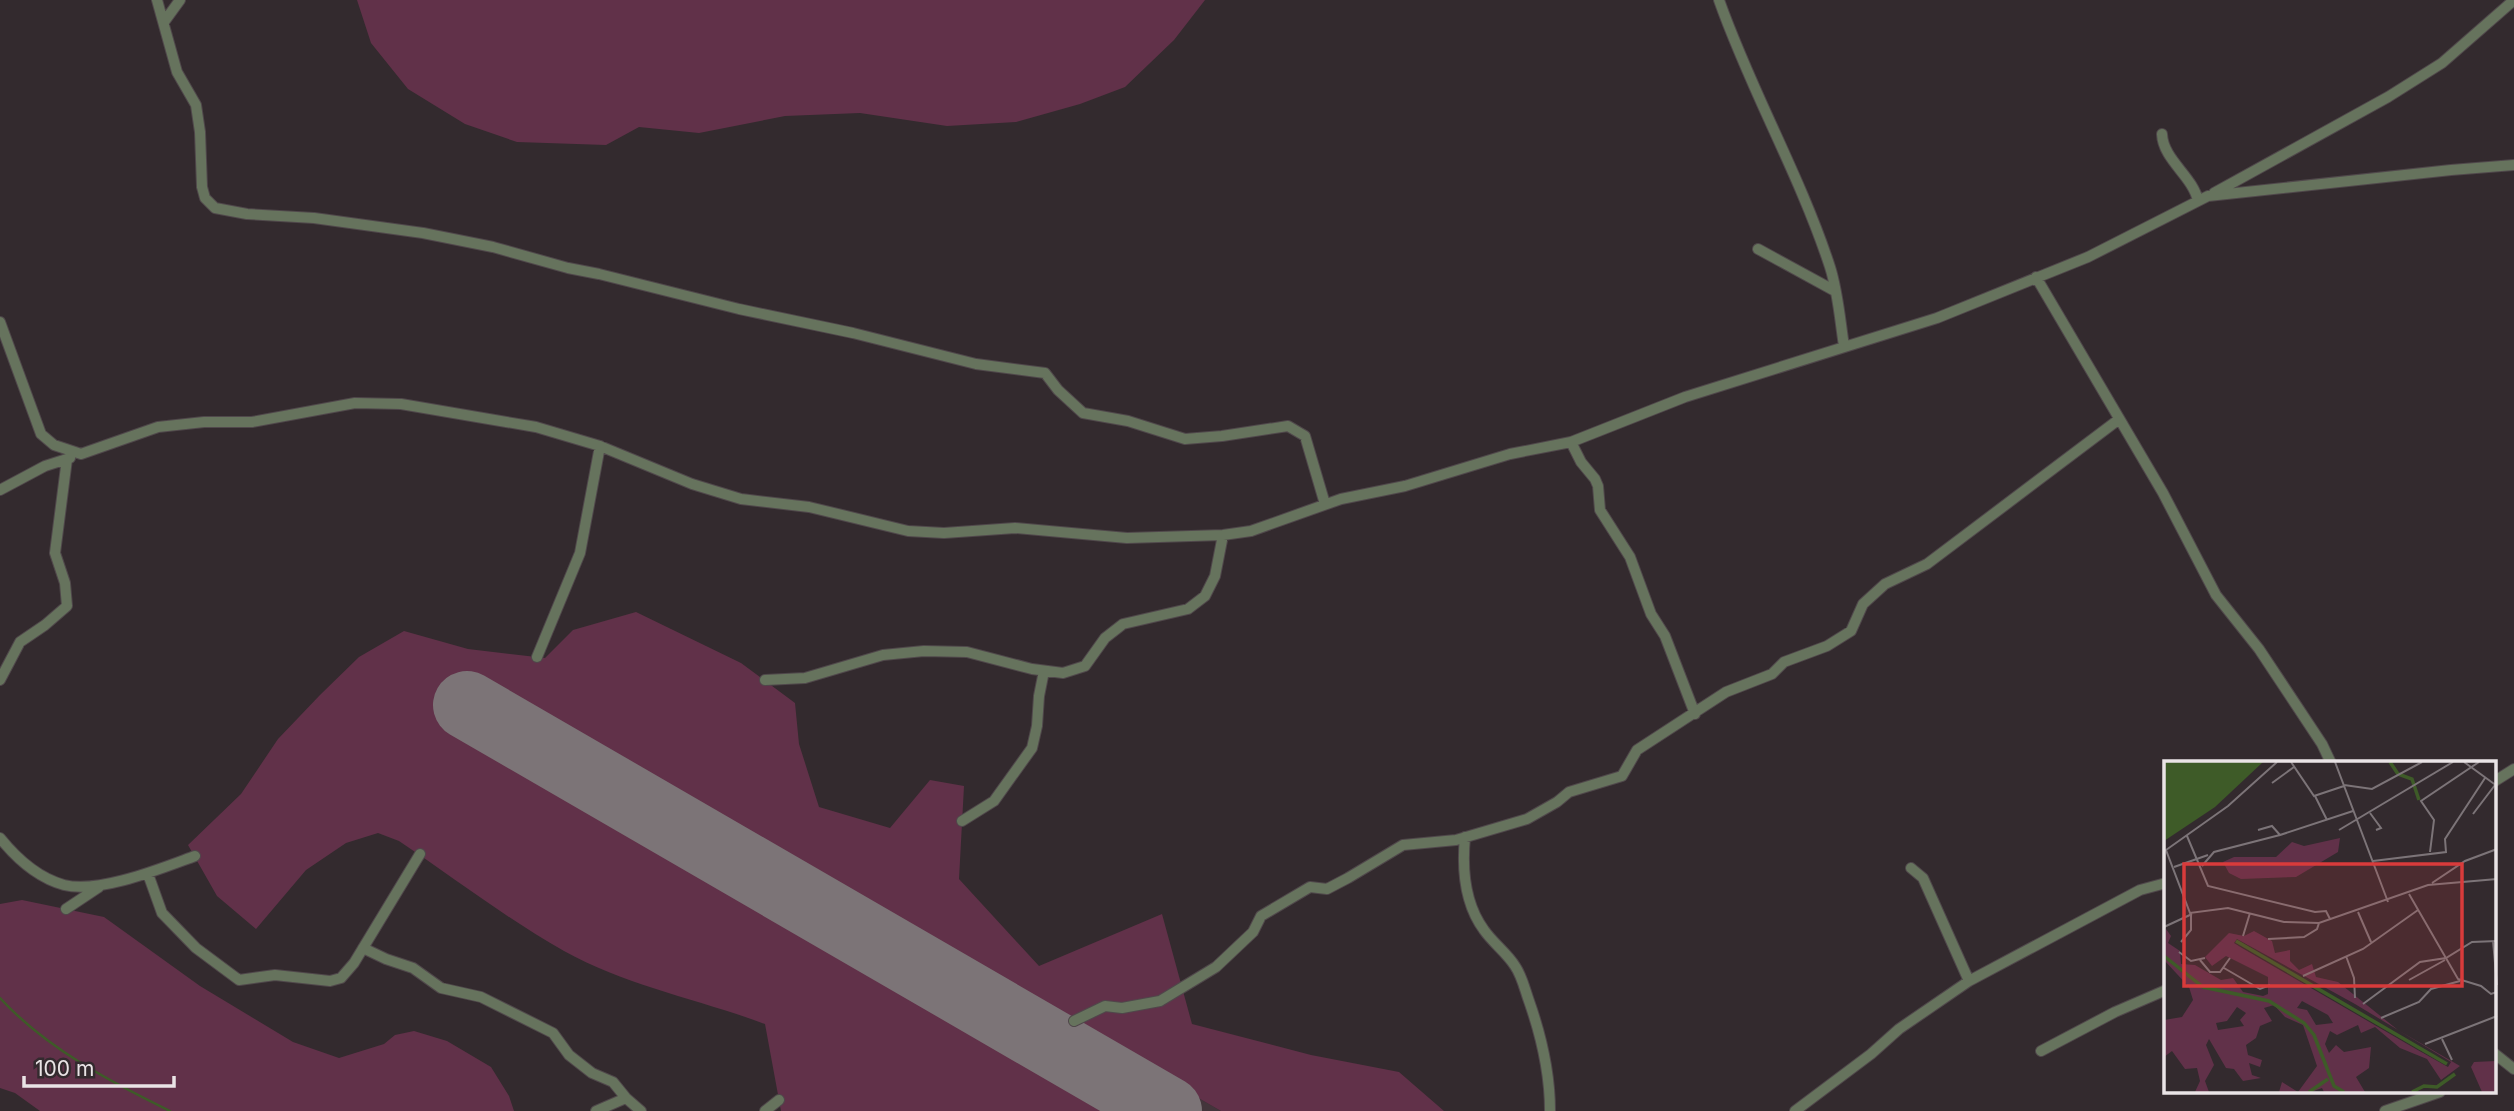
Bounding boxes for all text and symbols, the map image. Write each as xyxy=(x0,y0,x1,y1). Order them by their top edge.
inset map xyxy=(2164,761,2496,1094)
scale bar xyxy=(24,1044,175,1088)
text: 100 m xyxy=(35,1056,94,1081)

